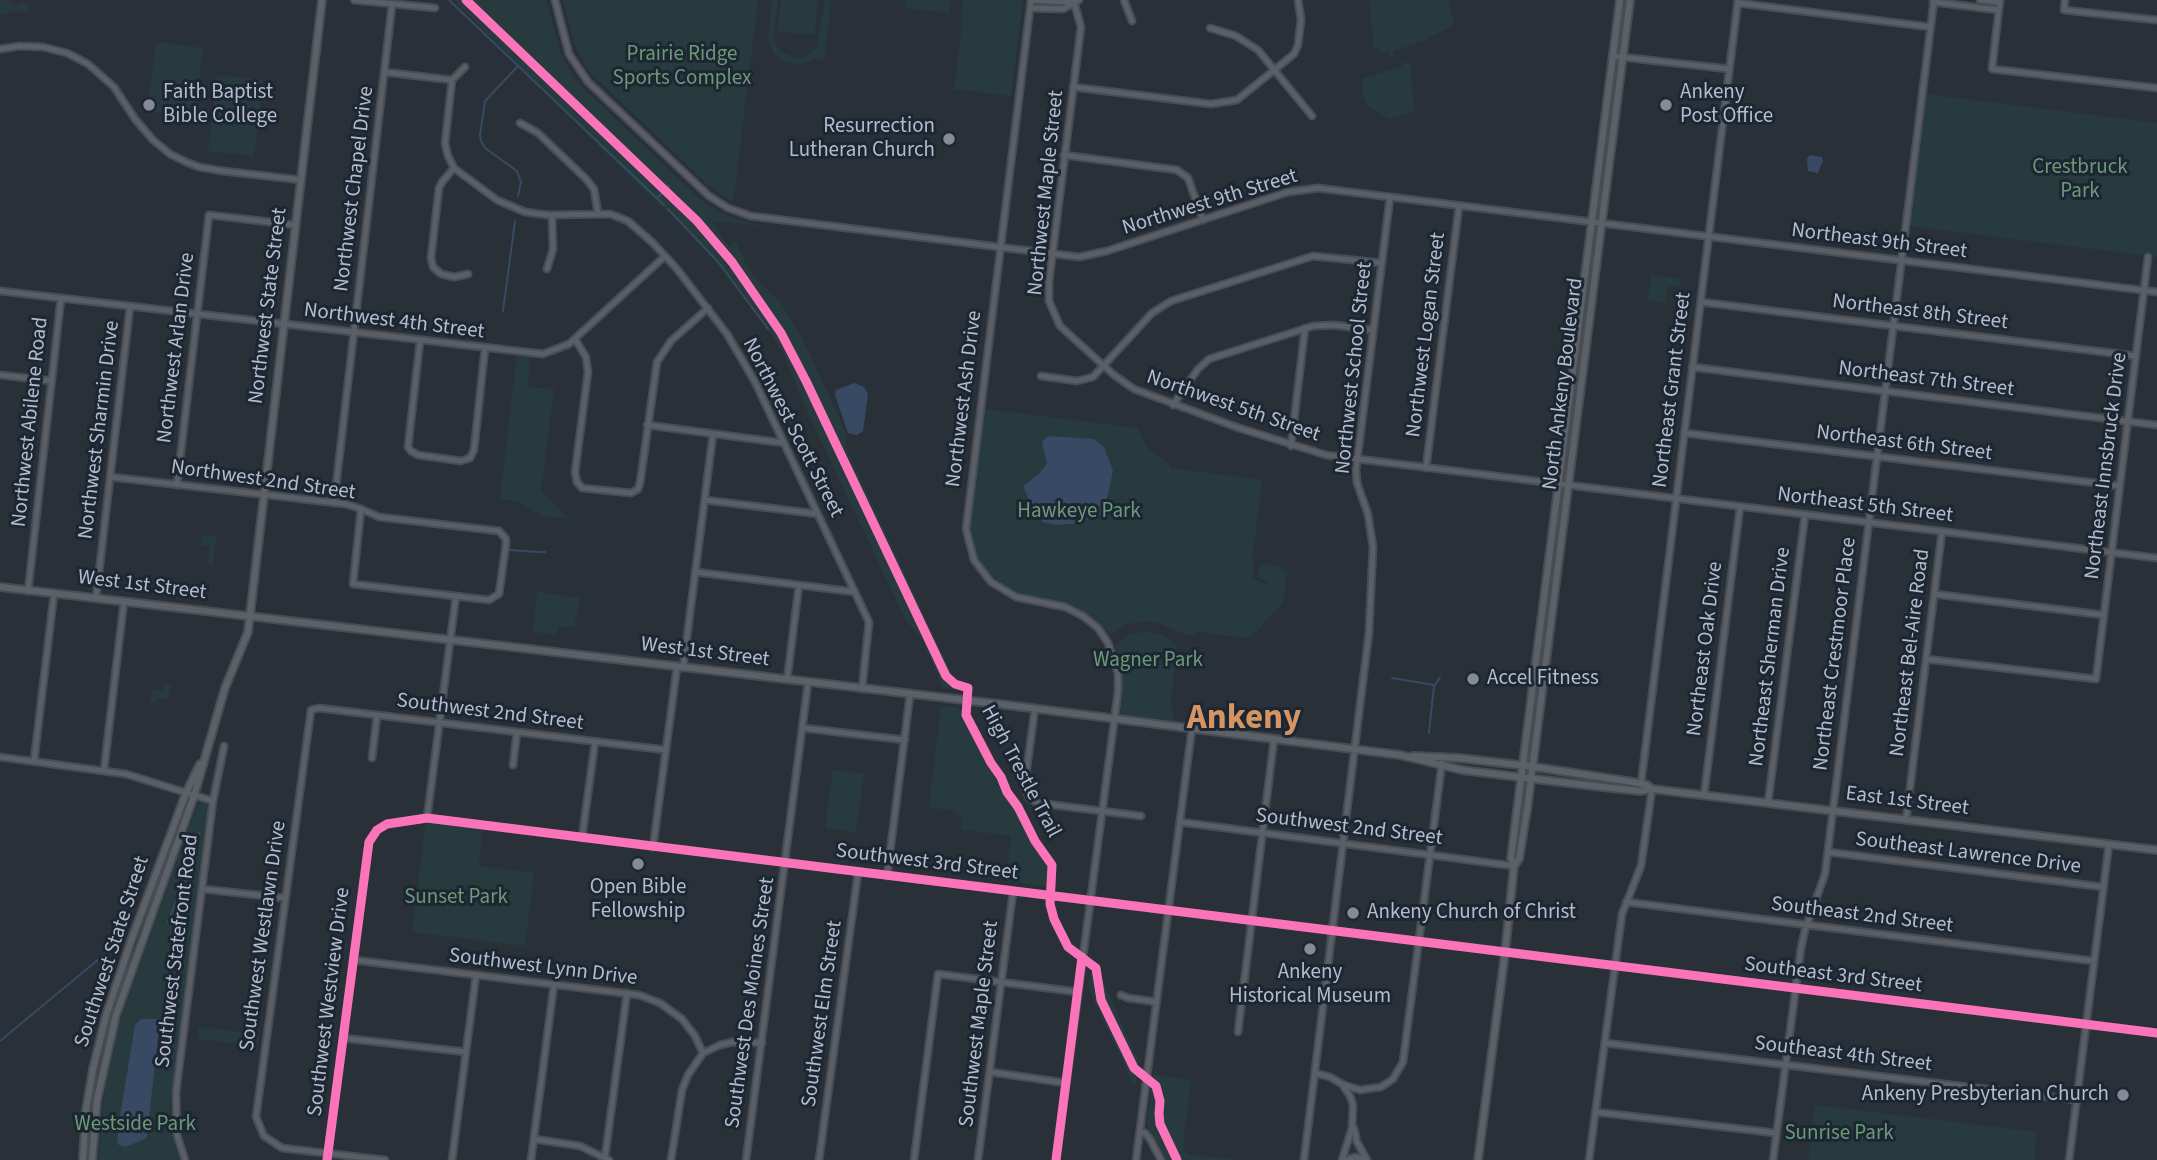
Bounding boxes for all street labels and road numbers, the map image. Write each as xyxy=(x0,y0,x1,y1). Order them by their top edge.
street label: Northwest Chapel Drive xyxy=(330,85,380,293)
street label: Northwest Maple Street xyxy=(1024,89,1070,297)
street label: Northwest 9th Street xyxy=(1119,164,1301,242)
street label: Northwest State Street xyxy=(244,206,294,406)
street label: Northeast 9th Street xyxy=(1790,219,1968,265)
street label: Northwest Logan Street xyxy=(1402,231,1452,439)
street label: Northwest Arlan Drive xyxy=(153,251,201,445)
street label: Northwest School Street xyxy=(1331,261,1379,475)
street label: North Ankeny Boulevard xyxy=(1538,276,1590,492)
street label: Northeast 8th Street xyxy=(1831,290,2009,336)
street label: Northeast Grant Street xyxy=(1648,291,1698,489)
street label: Northwest 4th Street xyxy=(302,298,486,346)
street label: Northwest Ash Drive xyxy=(942,309,988,489)
street label: Northwest Abilene Road xyxy=(7,316,55,528)
street label: Northwest Sharmin Drive xyxy=(74,319,126,541)
street label: Northwest Scott Street xyxy=(736,334,848,522)
street label: Northeast Innsbruck Drive xyxy=(2081,351,2133,581)
street label: Northeast 7th Street xyxy=(1837,357,2015,403)
street label: Northwest 5th Street xyxy=(1143,366,1323,448)
street label: Northeast 6th Street xyxy=(1815,421,1993,467)
street label: Northwest 2nd Street xyxy=(169,456,357,506)
street label: Northeast 5th Street xyxy=(1776,483,1954,529)
street label: Northeast Crestmoor Place xyxy=(1809,536,1863,772)
street label: Northeast Sherman Drive xyxy=(1745,546,1797,768)
street label: Northeast Bel-Aire Road xyxy=(1886,548,1936,758)
street label: Northeast Oak Drive xyxy=(1683,560,1729,738)
street label: West 1st Street xyxy=(76,566,208,606)
street label: West 1st Street xyxy=(639,633,771,673)
street label: Southwest 2nd Street xyxy=(395,689,585,737)
street label: High Trestle Trail xyxy=(974,701,1066,843)
street label: East 1st Street xyxy=(1844,782,1970,822)
street label: Southwest 2nd Street xyxy=(1254,804,1444,852)
street label: Southwest Westlawn Drive xyxy=(235,819,293,1053)
street label: Southeast Lawrence Drive xyxy=(1854,828,2082,880)
street label: Southwest Statefront Road xyxy=(151,833,205,1069)
street label: Southwest 3rd Street xyxy=(834,839,1020,887)
street label: Southwest State Street xyxy=(70,853,156,1051)
street label: Southwest Des Moines Street xyxy=(721,876,781,1130)
street label: Southwest Westview Drive xyxy=(303,886,357,1118)
street label: Southeast 2nd Street xyxy=(1769,892,1955,940)
street label: Southwest Elm Street xyxy=(797,919,849,1109)
street label: Southwest Maple Street xyxy=(955,919,1005,1129)
street label: Southwest Lynn Drive xyxy=(447,944,639,992)
street label: Southeast 3rd Street xyxy=(1743,953,1923,999)
street label: Southeast 4th Street xyxy=(1753,1032,1933,1078)

